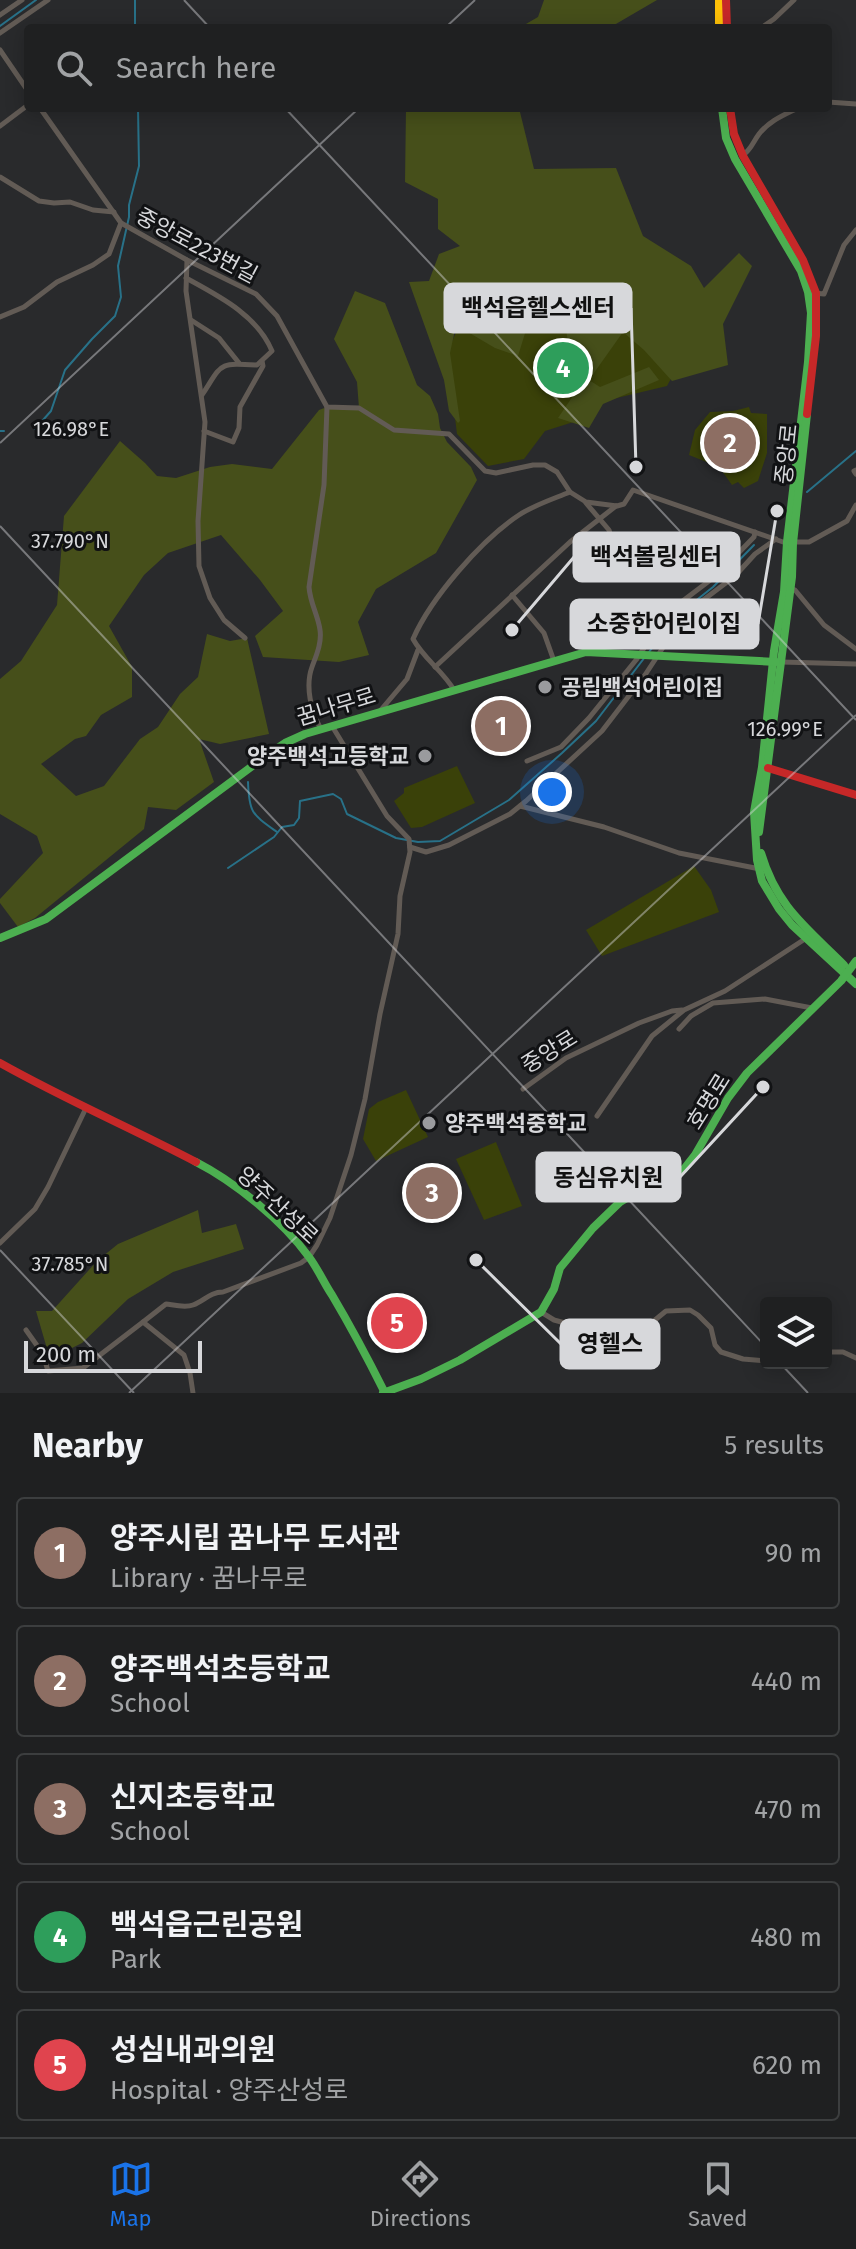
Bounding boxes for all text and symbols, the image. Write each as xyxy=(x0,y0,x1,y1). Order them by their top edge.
search box xyxy=(24,24,832,112)
icon: search xyxy=(52,46,96,90)
text: Search here xyxy=(116,50,276,86)
street label: 중앙로223번길 xyxy=(131,202,262,289)
callout: 백석읍헬스센터 xyxy=(445,284,631,332)
text: 백석읍헬스센터 xyxy=(461,294,615,322)
pin: 4 xyxy=(537,338,589,398)
pin: 2 xyxy=(704,413,756,473)
text: 126.98°E xyxy=(33,417,109,441)
street label: 중앙로 xyxy=(770,422,803,486)
text: 37.790°N xyxy=(31,529,109,553)
callout: 백석볼링센터 xyxy=(574,533,739,581)
text: 백석볼링센터 xyxy=(590,543,722,571)
callout: 소중한어린이집 xyxy=(571,600,758,648)
text: 소중한어린이집 xyxy=(587,610,741,638)
place label: 공립백석어린이집 xyxy=(561,674,723,701)
marker: 공립백석어린이집 xyxy=(536,678,554,696)
street label: 꿈나무로 xyxy=(293,682,379,731)
pin: 1 xyxy=(475,696,527,756)
text: 126.99°E xyxy=(747,717,823,741)
place label: 양주백석고등학교 xyxy=(247,743,409,770)
marker: 양주백석고등학교 xyxy=(416,747,434,765)
your location xyxy=(532,772,572,812)
street label: 중앙로 xyxy=(516,1024,582,1079)
street label: 호명로 xyxy=(681,1068,736,1134)
place label: 양주백석중학교 xyxy=(445,1110,587,1137)
marker: 양주백석중학교 xyxy=(420,1114,438,1132)
callout: 동심유치원 xyxy=(537,1153,680,1201)
street label: 양주산성로 xyxy=(231,1161,324,1250)
pin: 3 xyxy=(406,1163,458,1223)
text: 동심유치원 xyxy=(553,1164,663,1192)
text: 37.785°N xyxy=(32,1252,109,1276)
pin: 5 xyxy=(371,1293,423,1353)
map controls xyxy=(760,1297,832,1369)
button: layers xyxy=(760,1297,832,1369)
callout: 영헬스 xyxy=(561,1320,659,1368)
text: 영헬스 xyxy=(577,1330,643,1358)
scale bar xyxy=(24,1337,202,1373)
text: 200 m xyxy=(36,1341,96,1368)
text: Nearby xyxy=(32,1425,143,1466)
text: 5 results xyxy=(724,1430,824,1461)
text: 양주시립 꿈나무 도서관 xyxy=(110,1520,400,1556)
text: 1 xyxy=(54,1538,66,1569)
text: 90 m xyxy=(765,1538,822,1569)
text: Library · 꿈나무로 xyxy=(110,1563,308,1594)
text: 양주백석초등학교 xyxy=(110,1651,331,1687)
text: 2 xyxy=(53,1666,67,1697)
text: 440 m xyxy=(751,1666,822,1697)
text: School xyxy=(110,1688,190,1719)
text: 신지초등학교 xyxy=(110,1779,276,1815)
text: 3 xyxy=(53,1794,67,1825)
text: 470 m xyxy=(754,1794,822,1825)
text: School xyxy=(110,1816,190,1847)
text: 백석읍근린공원 xyxy=(110,1907,303,1943)
text: 4 xyxy=(53,1922,67,1953)
text: 480 m xyxy=(750,1922,822,1953)
text: Park xyxy=(110,1944,161,1975)
text: 성심내과의원 xyxy=(110,2032,276,2068)
text: 5 xyxy=(53,2050,67,2081)
text: 620 m xyxy=(752,2050,822,2081)
text: Hospital · 양주산성로 xyxy=(110,2075,348,2106)
tab: Map xyxy=(109,2157,153,2232)
tab: Directions xyxy=(370,2157,471,2232)
tab: Saved xyxy=(688,2157,747,2232)

